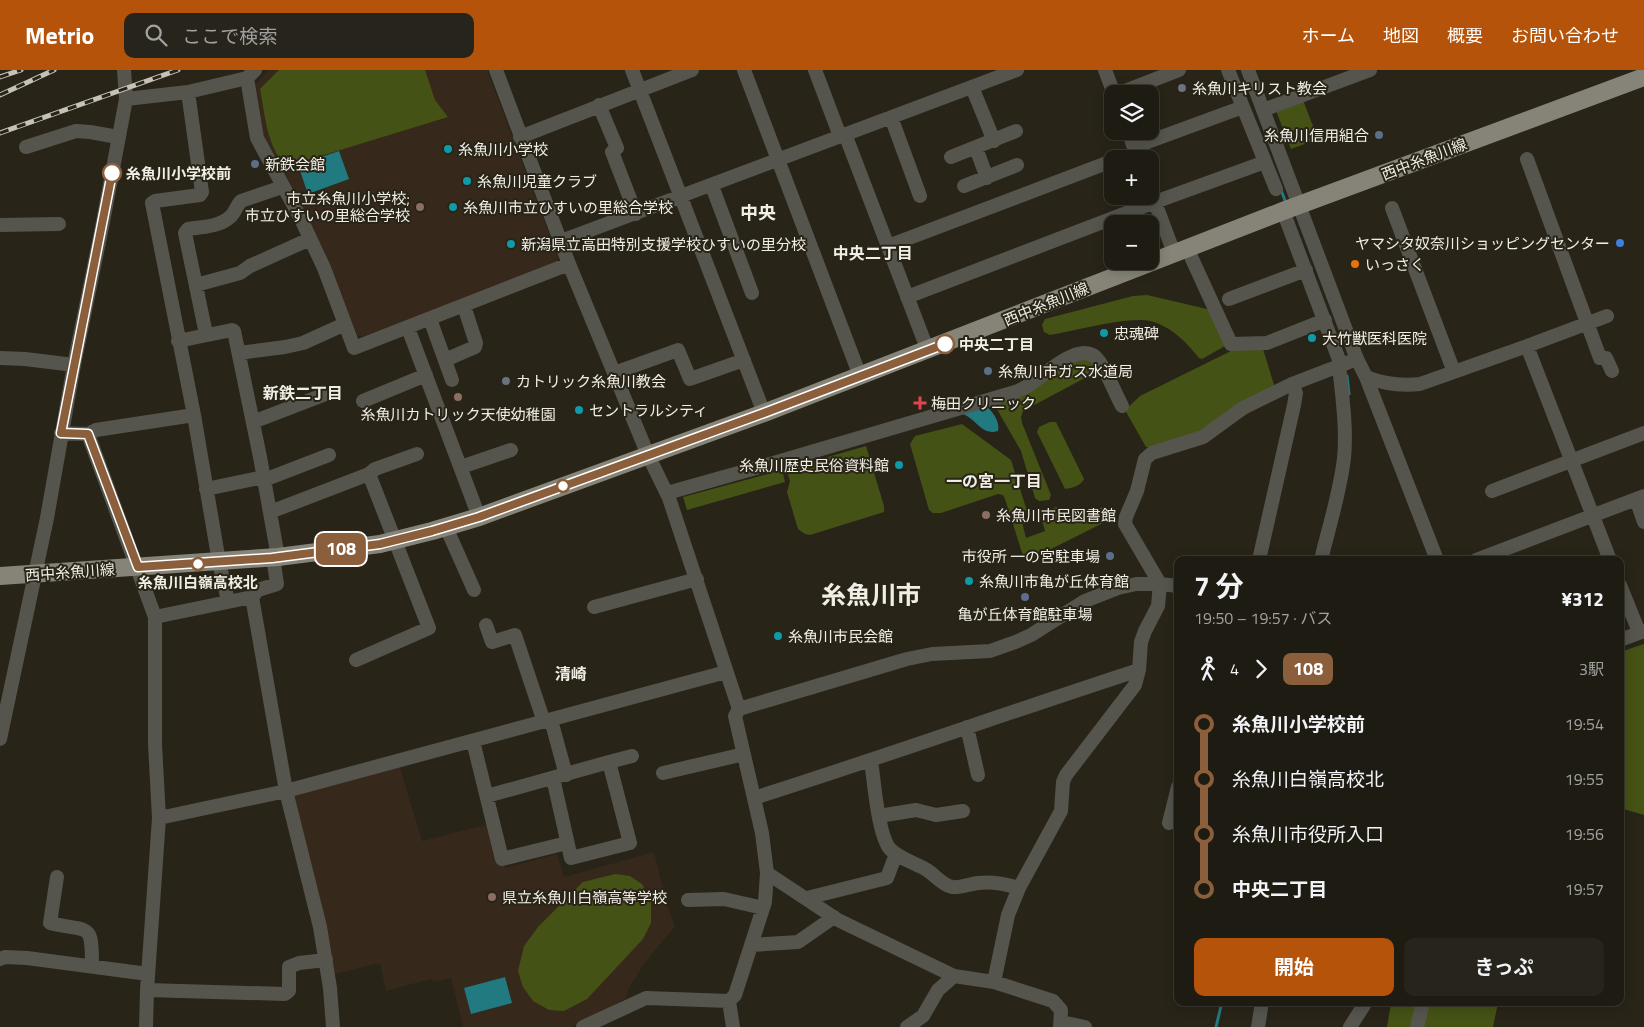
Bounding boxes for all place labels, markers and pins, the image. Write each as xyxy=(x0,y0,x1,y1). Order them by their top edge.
place label: 糸魚川キリスト教会 xyxy=(1192,77,1327,100)
marker: 糸魚川キリスト教会 xyxy=(1176,82,1188,94)
place label: 糸魚川信用組合 xyxy=(1264,124,1369,147)
marker: 糸魚川信用組合 xyxy=(1373,129,1385,141)
place label: 糸魚川小学校 xyxy=(458,138,548,161)
marker: 糸魚川小学校 xyxy=(442,143,454,155)
place label: 新鉄会館 xyxy=(265,153,325,176)
marker: 新鉄会館 xyxy=(249,158,261,170)
place label: 糸魚川小学校前 xyxy=(126,162,231,185)
marker: 糸魚川小学校前 xyxy=(102,163,122,183)
place label: 糸魚川児童クラブ xyxy=(477,170,597,193)
marker: 糸魚川児童クラブ xyxy=(461,175,473,187)
place label: 市立糸魚川小学校; 市立ひすいの里総合学校 xyxy=(245,187,410,227)
place label: 糸魚川市立ひすいの里総合学校 xyxy=(463,196,673,219)
marker: 市立糸魚川小学校; 市立ひすいの里総合学校 xyxy=(414,201,426,213)
marker: 糸魚川市立ひすいの里総合学校 xyxy=(447,201,459,213)
place label: ヤマシタ奴奈川ショッピングセンター xyxy=(1355,232,1610,255)
place label: 新潟県立高田特別支援学校ひすいの里分校 xyxy=(521,233,806,256)
marker: ヤマシタ奴奈川ショッピングセンター xyxy=(1614,237,1626,249)
marker: 新潟県立高田特別支援学校ひすいの里分校 xyxy=(505,238,517,250)
place label: いっさく xyxy=(1365,253,1425,276)
marker: いっさく xyxy=(1349,258,1361,270)
place label: 忠魂碑 xyxy=(1114,322,1159,345)
marker: 忠魂碑 xyxy=(1098,327,1110,339)
place label: 大竹獣医科医院 xyxy=(1322,327,1427,350)
marker: 大竹獣医科医院 xyxy=(1306,332,1318,344)
place label: 中央二丁目 xyxy=(959,333,1034,356)
marker: 中央二丁目 xyxy=(935,334,955,354)
place label: 糸魚川市ガス水道局 xyxy=(998,360,1133,383)
marker: 糸魚川市ガス水道局 xyxy=(982,365,994,377)
place label: カトリック糸魚川教会 xyxy=(516,370,666,393)
marker: カトリック糸魚川教会 xyxy=(500,375,512,387)
marker: 糸魚川カトリック天使幼稚園 xyxy=(452,391,464,403)
place label: 梅田クリニック xyxy=(931,392,1036,415)
marker: 梅田クリニック xyxy=(913,396,927,410)
place label: セントラルシティ xyxy=(589,399,708,422)
place label: 糸魚川カトリック天使幼稚園 xyxy=(360,403,556,426)
marker: セントラルシティ xyxy=(573,404,585,416)
place label: 糸魚川歴史民俗資料館 xyxy=(739,454,889,477)
marker: 糸魚川歴史民俗資料館 xyxy=(893,459,905,471)
unlabelled marker xyxy=(556,479,570,493)
place label: 糸魚川市民図書館 xyxy=(996,504,1116,527)
marker: 糸魚川市民図書館 xyxy=(980,509,992,521)
place label: 市役所 一の宮駐車場 xyxy=(962,545,1100,568)
marker: 市役所 一の宮駐車場 xyxy=(1104,550,1116,562)
marker: 糸魚川白嶺高校北 xyxy=(191,557,205,571)
place label: 糸魚川市亀が丘体育館 xyxy=(979,570,1129,593)
place label: 糸魚川白嶺高校北 xyxy=(138,571,258,594)
marker: 糸魚川市亀が丘体育館 xyxy=(963,575,975,587)
marker: 亀が丘体育館駐車場 xyxy=(1019,591,1031,603)
place label: 亀が丘体育館駐車場 xyxy=(957,603,1093,626)
place label: 糸魚川市民会館 xyxy=(788,625,893,648)
marker: 糸魚川市民会館 xyxy=(772,630,784,642)
place label: 県立糸魚川白嶺高等学校 xyxy=(502,886,667,909)
marker: 県立糸魚川白嶺高等学校 xyxy=(486,891,498,903)

